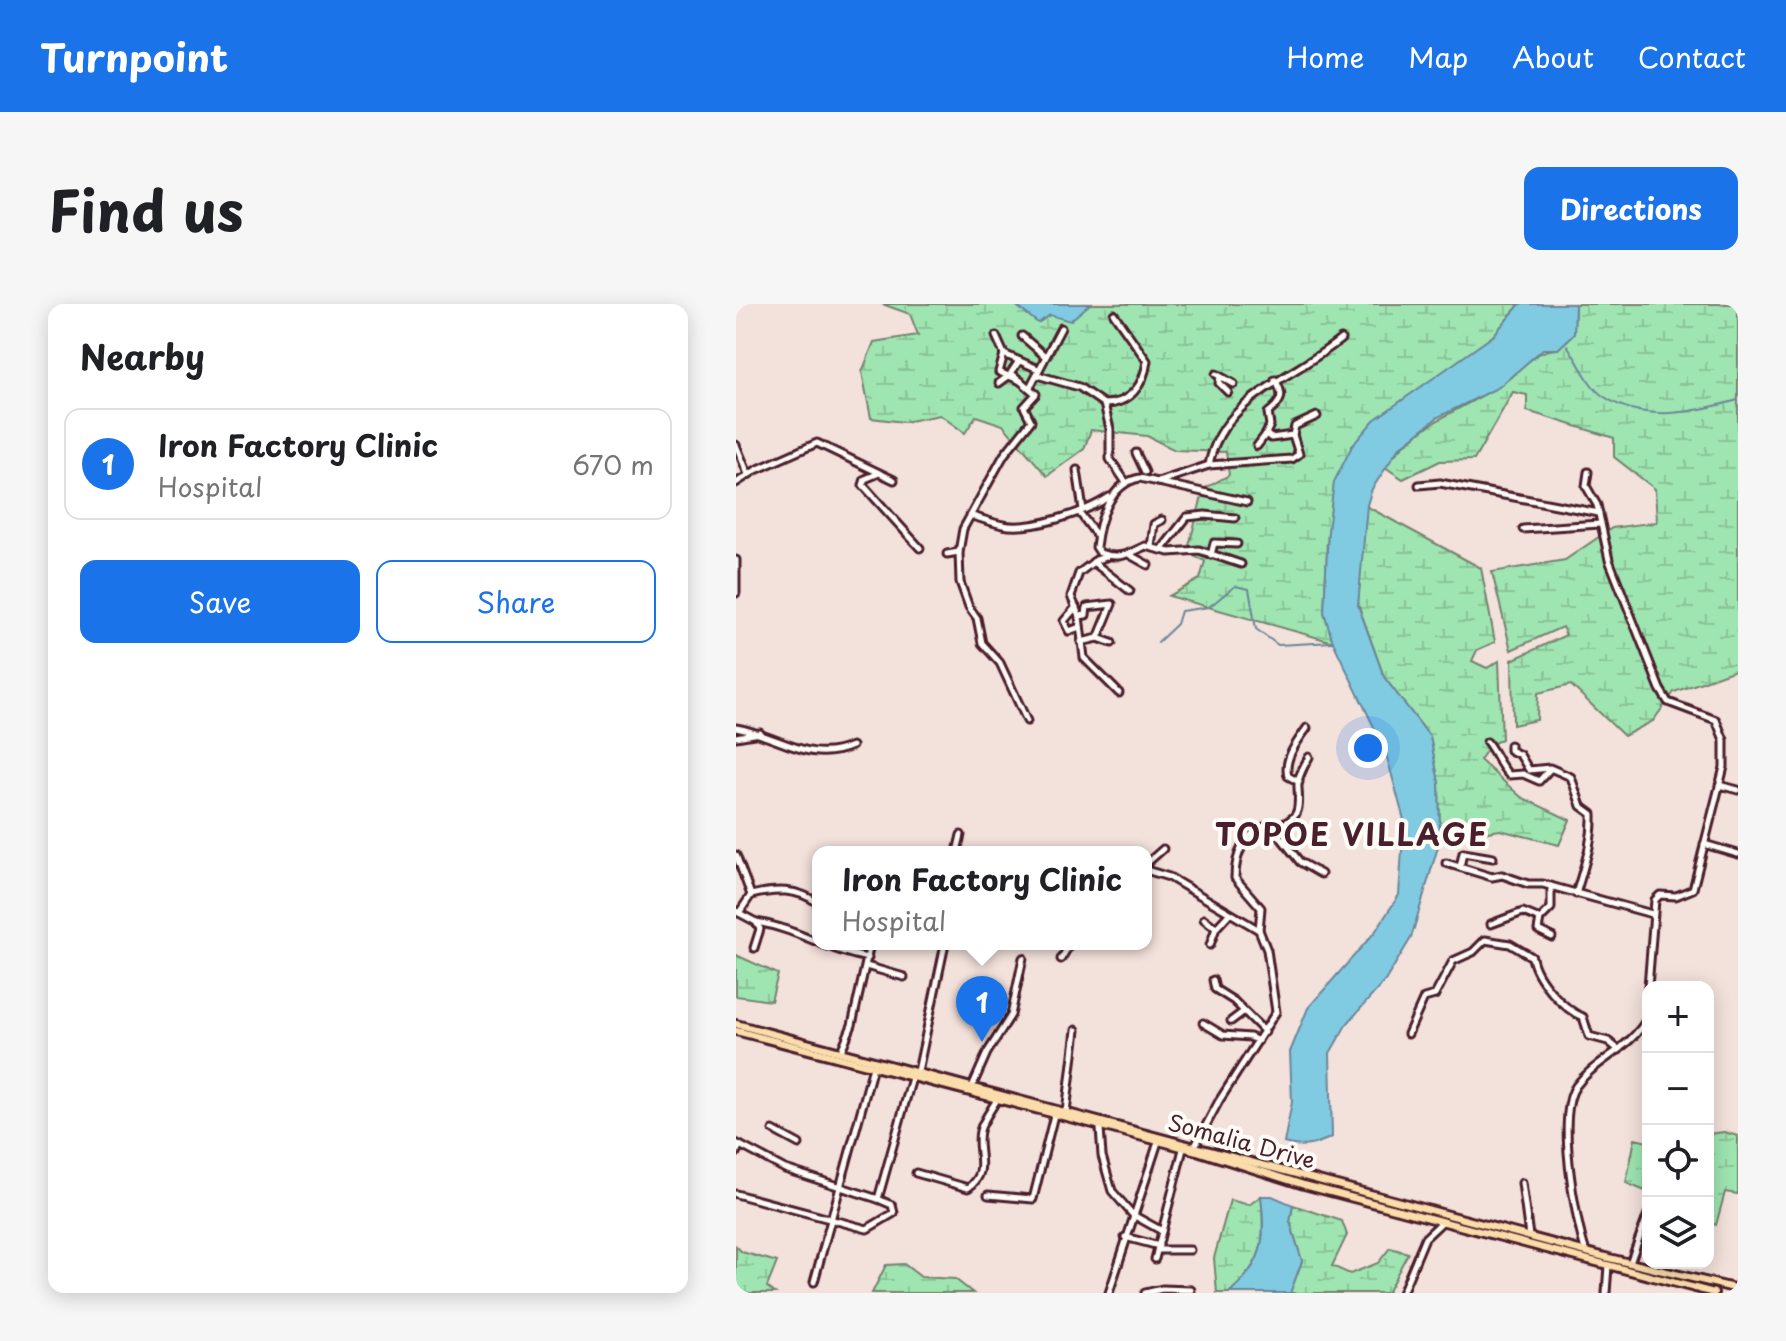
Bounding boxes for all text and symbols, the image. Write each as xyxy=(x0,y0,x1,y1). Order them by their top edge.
text: Turnpoint xyxy=(40,28,228,85)
text: Home xyxy=(1286,35,1364,78)
text: Map xyxy=(1408,35,1468,78)
text: About xyxy=(1512,35,1594,78)
text: Contact xyxy=(1638,35,1746,78)
text: Find us xyxy=(48,166,244,251)
button: Directions xyxy=(1524,167,1738,250)
text: Nearby xyxy=(80,330,205,382)
text: Iron Factory Clinic xyxy=(158,422,438,467)
text: 1 xyxy=(102,445,114,484)
text: 670 m xyxy=(572,445,654,484)
text: Hospital xyxy=(158,467,262,506)
button: Save xyxy=(80,560,360,643)
button: Share xyxy=(376,560,656,643)
your location xyxy=(1348,728,1388,768)
district label: TOPOE VILLAGE xyxy=(1215,811,1489,856)
popup xyxy=(812,846,1152,950)
text: Iron Factory Clinic xyxy=(842,856,1122,901)
text: Hospital xyxy=(842,901,946,940)
pin: 1 xyxy=(956,976,1008,1042)
map controls xyxy=(1642,981,1714,1269)
button: + xyxy=(1642,981,1714,1053)
button: − xyxy=(1642,1053,1714,1125)
street label: Somalia Drive xyxy=(1165,1104,1319,1176)
button: locate xyxy=(1642,1125,1714,1197)
button: layers xyxy=(1642,1197,1714,1269)

